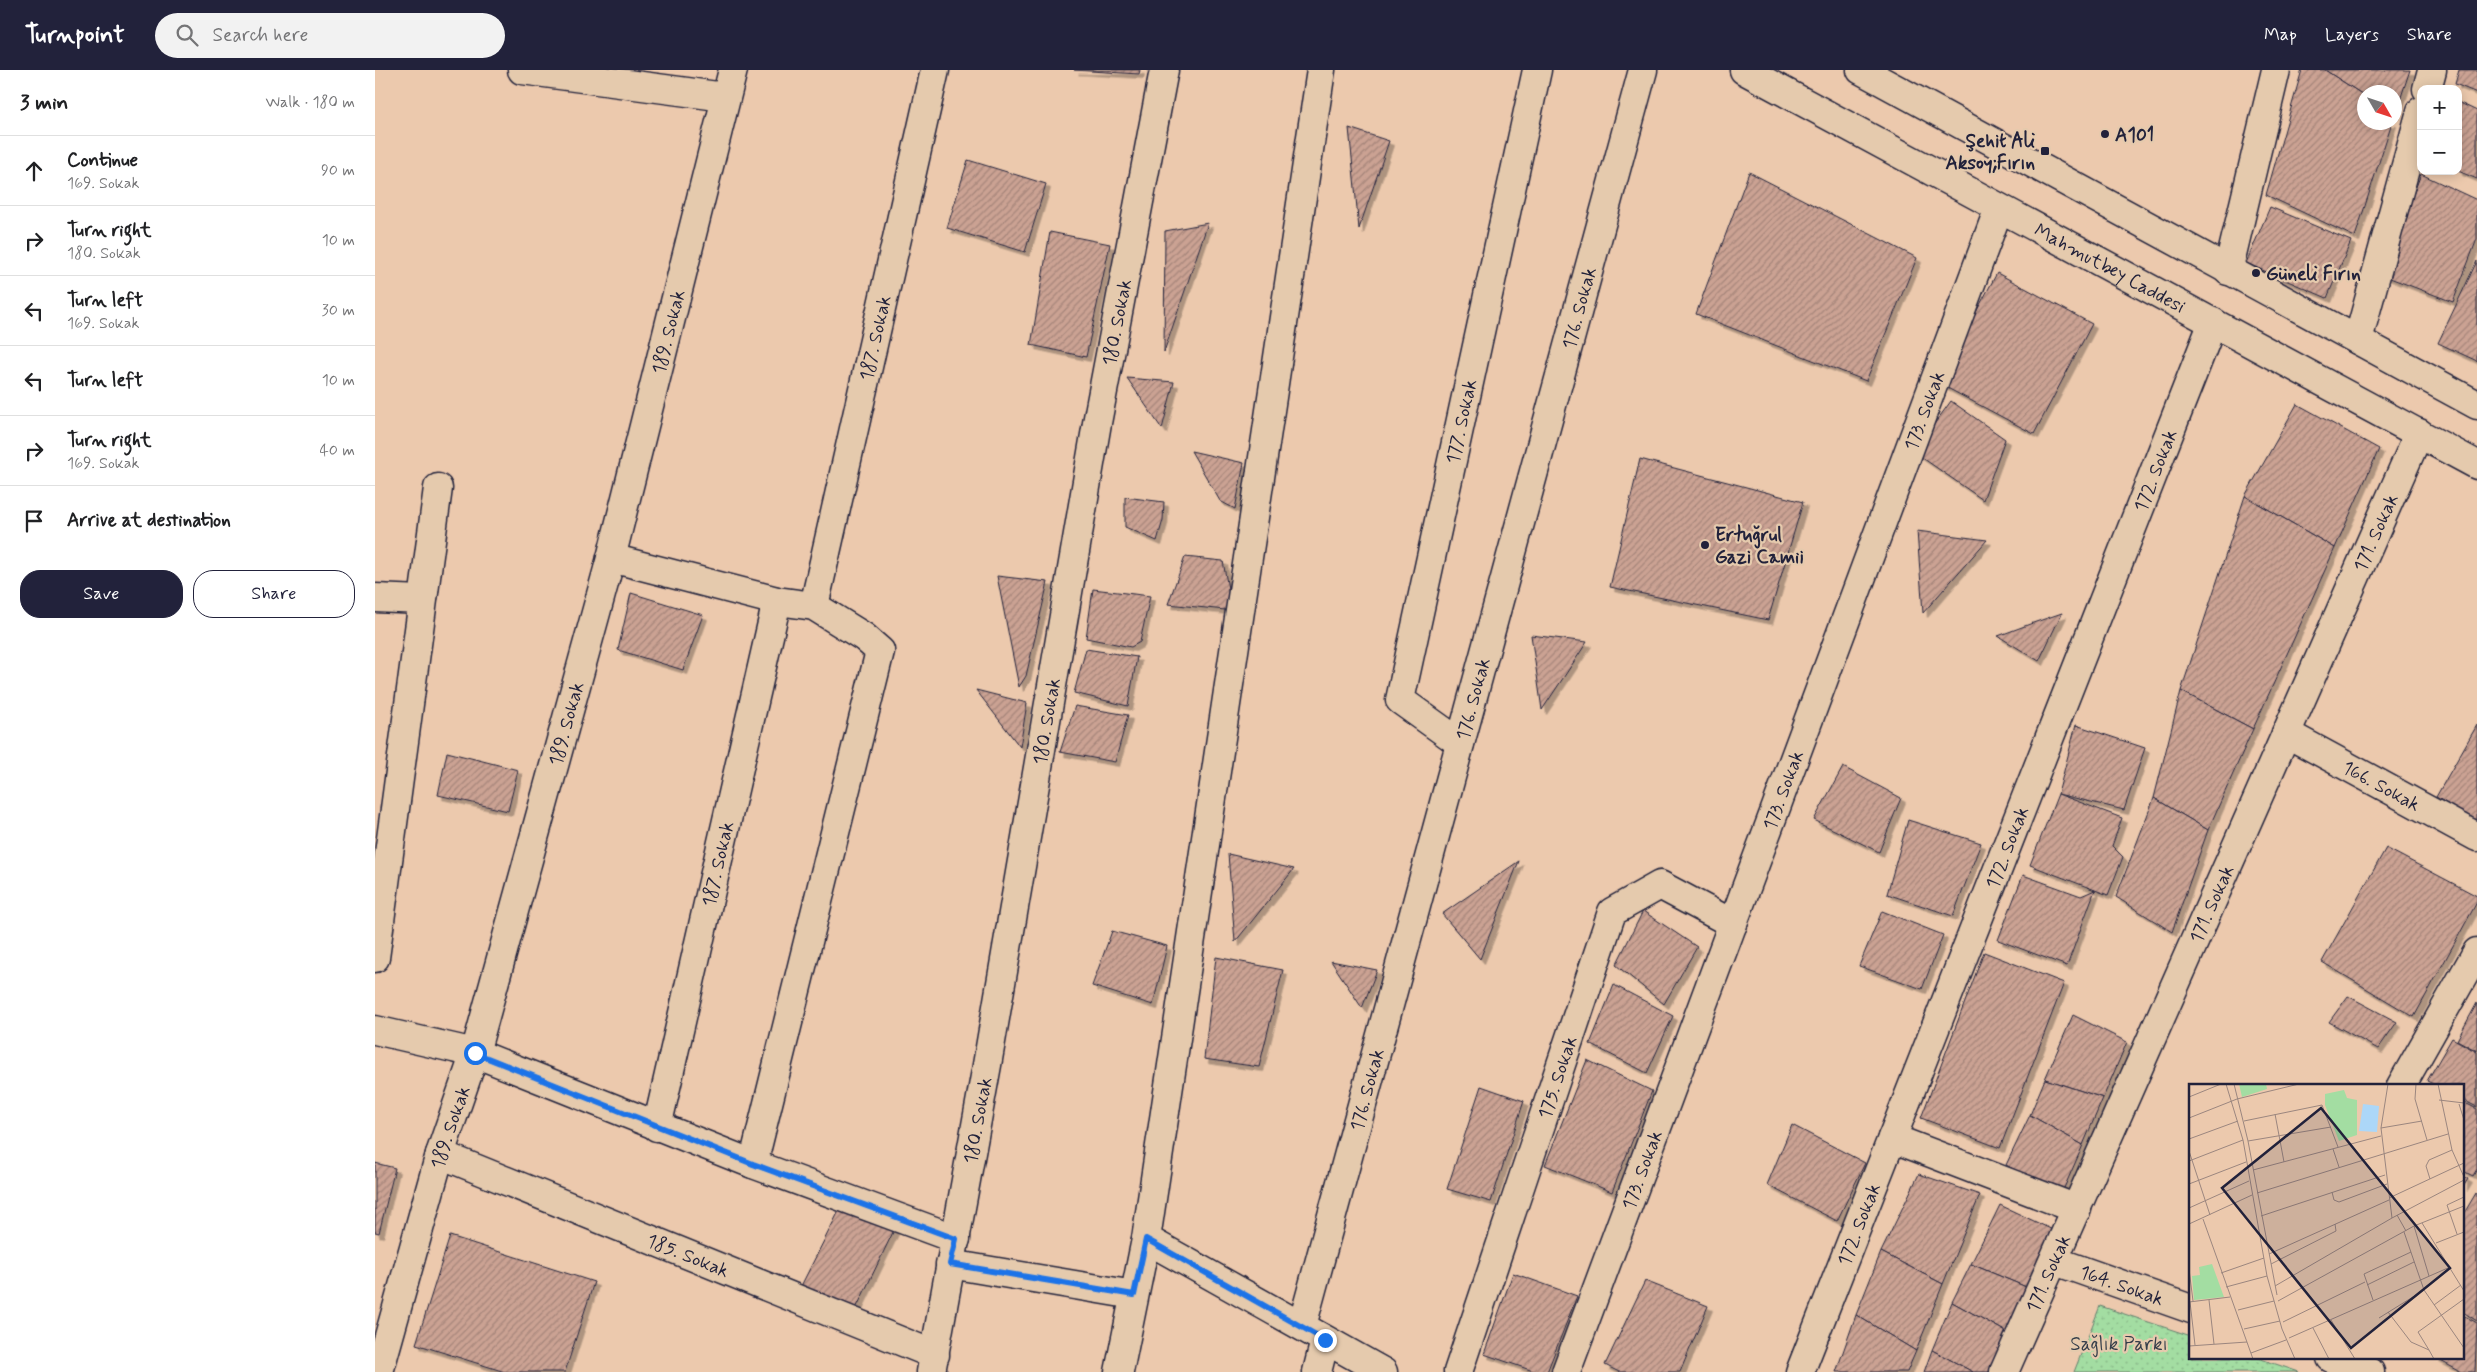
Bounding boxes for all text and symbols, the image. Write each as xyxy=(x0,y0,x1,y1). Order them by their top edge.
search box xyxy=(155,13,505,58)
text: Turnpoint xyxy=(25,20,125,51)
icon: search xyxy=(173,21,201,49)
text: Search here xyxy=(213,23,308,48)
text: Map xyxy=(2264,23,2297,47)
text: Layers xyxy=(2325,23,2379,47)
text: Share xyxy=(2407,23,2452,47)
north arrow xyxy=(2357,85,2402,130)
map controls xyxy=(2417,85,2462,175)
button: + xyxy=(2417,85,2462,130)
text: 3 min xyxy=(20,89,68,117)
text: Walk · 180 m xyxy=(266,92,355,113)
place label: A101 xyxy=(2115,123,2154,148)
marker: A101 xyxy=(2099,128,2111,140)
place label: Şehit Ali Aksoy;Fırın xyxy=(1945,129,2035,176)
button: − xyxy=(2417,130,2462,175)
marker: Şehit Ali Aksoy;Fırın xyxy=(2039,145,2051,157)
text: Continue xyxy=(67,148,138,173)
icon: ahead xyxy=(20,157,48,185)
text: 90 m xyxy=(321,160,355,181)
text: 169. Sokak xyxy=(67,173,140,194)
text: Turn right xyxy=(67,218,151,243)
street label: Mahmutbey Caddesi xyxy=(2030,218,2189,320)
icon: right xyxy=(20,227,48,255)
text: 10 m xyxy=(322,230,355,251)
text: 180. Sokak xyxy=(67,243,141,264)
place label: Güneli Fırın xyxy=(2266,262,2361,287)
street label: 176. Sokak xyxy=(1557,264,1603,352)
marker: Güneli Fırın xyxy=(2250,267,2262,279)
street label: 180. Sokak xyxy=(1097,277,1138,368)
street label: 189. Sokak xyxy=(646,287,692,377)
text: Turn left xyxy=(67,288,143,313)
street label: 187. Sokak xyxy=(854,293,898,383)
icon: left xyxy=(20,297,48,325)
text: 30 m xyxy=(322,300,355,321)
text: 169. Sokak xyxy=(67,313,140,334)
icon: left xyxy=(20,367,48,395)
text: Turn left xyxy=(67,368,143,393)
street label: 173. Sokak xyxy=(1899,368,1951,454)
text: 10 m xyxy=(322,370,355,391)
street label: 177. Sokak xyxy=(1441,377,1483,466)
street label: 172. Sokak xyxy=(2129,426,2184,516)
text: Turn right xyxy=(67,428,151,453)
icon: right xyxy=(20,437,48,465)
text: 40 m xyxy=(319,440,355,461)
text: 169. Sokak xyxy=(67,453,140,474)
street label: 171. Sokak xyxy=(2348,490,2405,576)
icon: arrive xyxy=(20,507,48,535)
text: Arrive at destination xyxy=(67,508,231,533)
place label: Ertuğrul Gazi Camii xyxy=(1715,523,1804,570)
marker: Ertuğrul Gazi Camii xyxy=(1699,539,1711,551)
button: Save xyxy=(20,570,183,618)
button: Share xyxy=(193,570,355,618)
street label: 176. Sokak xyxy=(1451,655,1497,743)
street label: 180. Sokak xyxy=(1028,676,1067,767)
street label: 189. Sokak xyxy=(544,679,590,769)
street label: 173. Sokak xyxy=(1758,747,1810,834)
street label: 166. Sokak xyxy=(2338,755,2424,818)
street label: 172. Sokak xyxy=(1980,803,2035,893)
street label: 187. Sokak xyxy=(697,819,740,909)
street label: 171. Sokak xyxy=(2184,861,2240,947)
street label: 175. Sokak xyxy=(1533,1033,1584,1122)
route start xyxy=(464,1042,487,1065)
street label: 176. Sokak xyxy=(1345,1046,1391,1134)
street label: 180. Sokak xyxy=(958,1075,999,1166)
street label: 189. Sokak xyxy=(426,1083,477,1172)
inset map xyxy=(2189,1084,2465,1360)
street label: 173. Sokak xyxy=(1617,1127,1669,1213)
street label: 172. Sokak xyxy=(1832,1180,1887,1269)
street label: 185. Sokak xyxy=(643,1228,733,1284)
street label: 171. Sokak xyxy=(2021,1231,2077,1317)
street label: 164. Sokak xyxy=(2076,1260,2167,1312)
route end xyxy=(1314,1329,1337,1352)
park label: Sağlık Parkı xyxy=(2070,1332,2168,1358)

